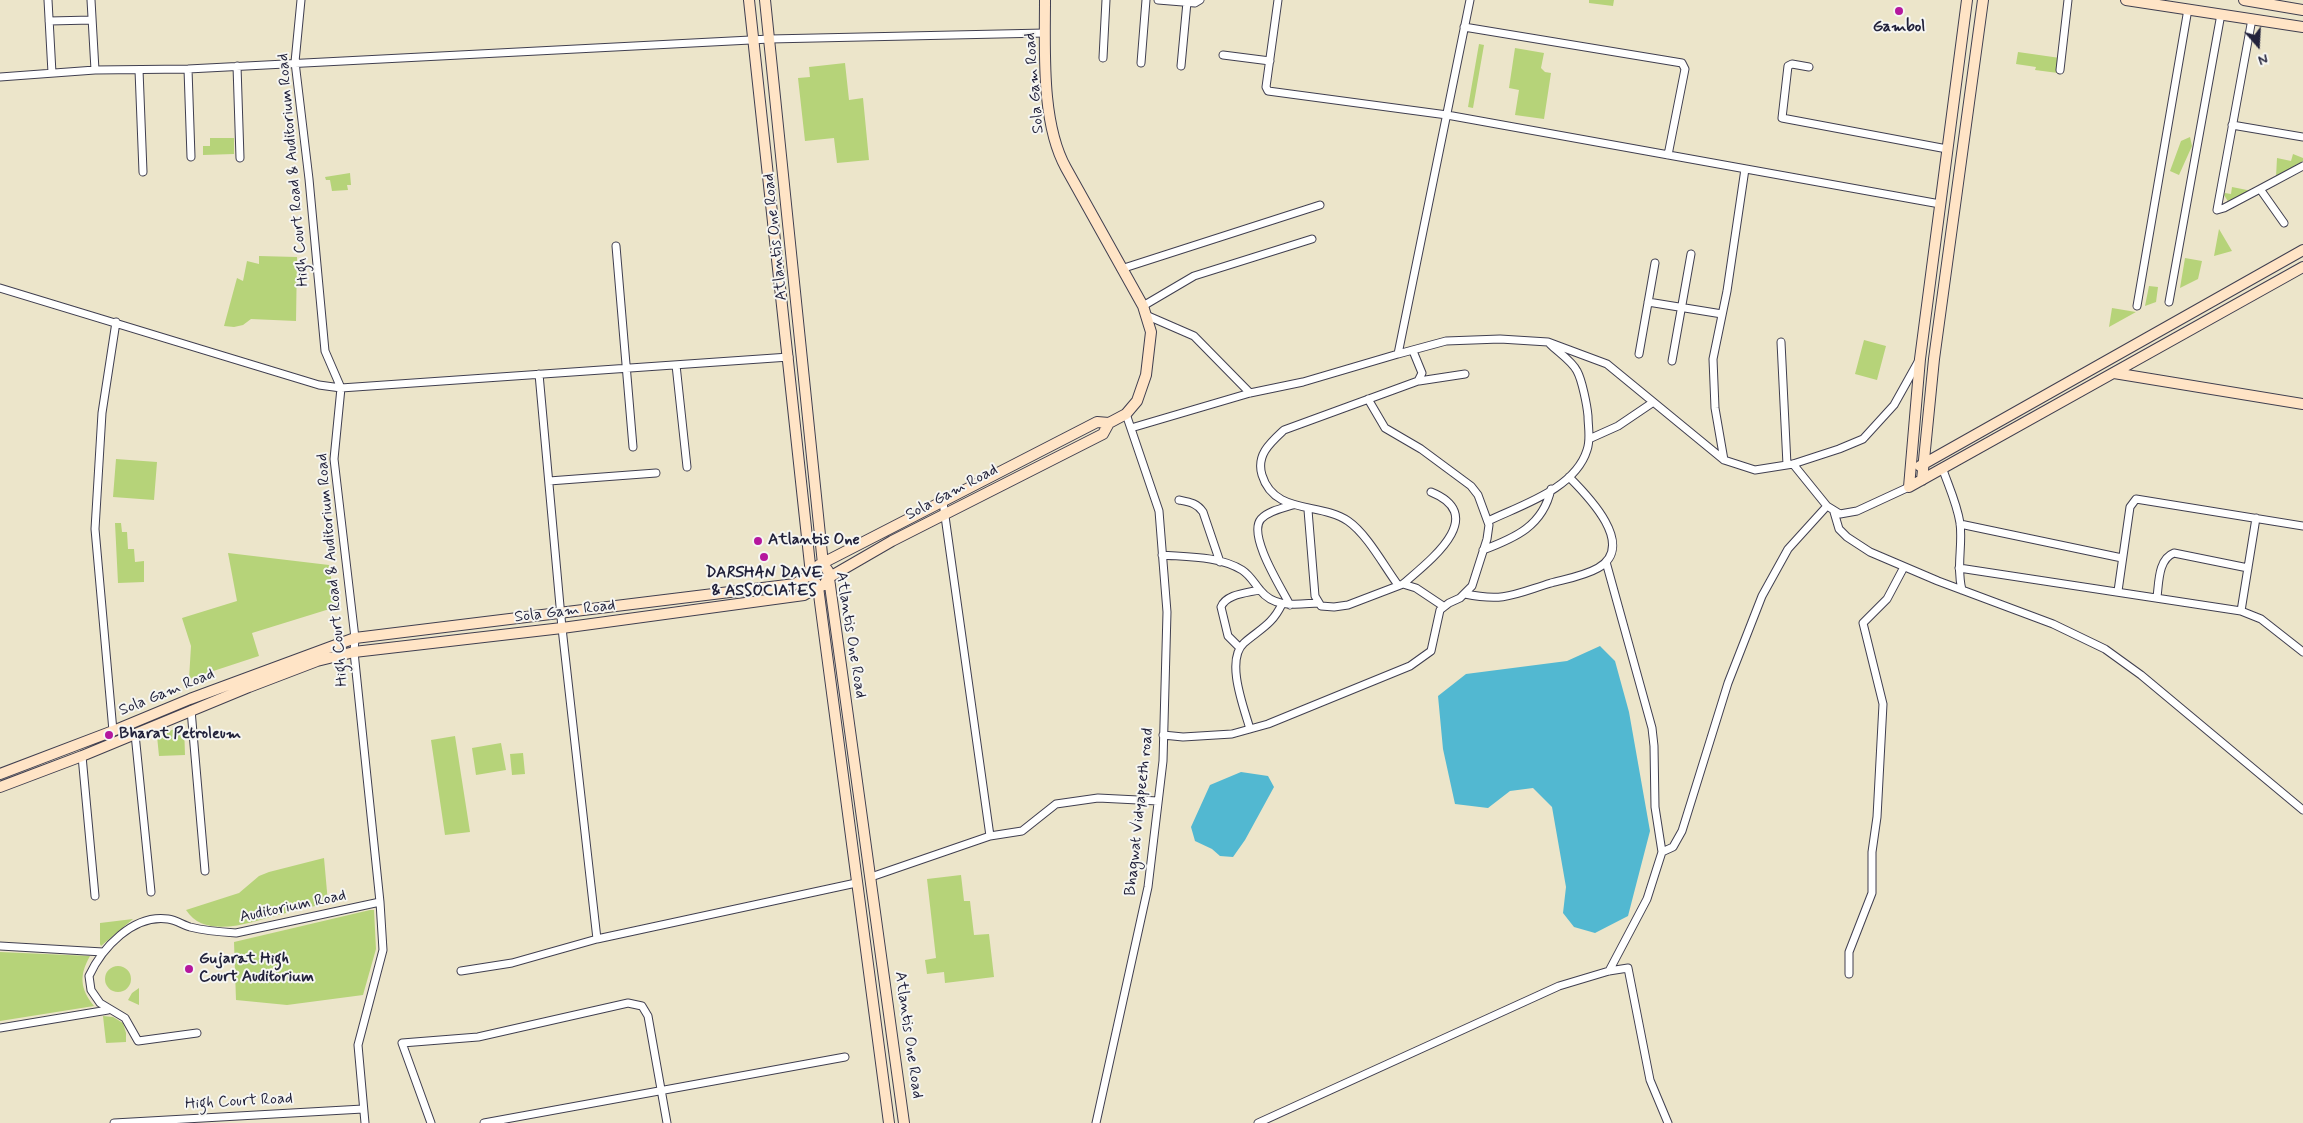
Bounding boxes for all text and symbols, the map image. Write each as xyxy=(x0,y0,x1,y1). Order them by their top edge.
marker: Gambol xyxy=(1893,5,1905,17)
place label: Gambol xyxy=(1873,18,1925,38)
north arrow xyxy=(2233,20,2283,70)
street label: Sola Gam Road xyxy=(1021,32,1049,134)
text: N xyxy=(2256,49,2270,69)
street label: High Court Road & Auditorium Road xyxy=(274,53,314,287)
street label: Atlantis One Road xyxy=(760,172,792,302)
street label: High Court Road & Auditorium Road xyxy=(313,453,353,687)
street label: Sola Gam Road xyxy=(903,461,1001,525)
place label: Atlantis One xyxy=(768,531,860,551)
marker: Atlantis One xyxy=(752,535,764,547)
marker: DARSHAN DAVE & ASSOCIATES xyxy=(758,551,770,563)
place label: DARSHAN DAVE & ASSOCIATES xyxy=(705,564,823,602)
street label: Atlantis One Road xyxy=(831,570,869,700)
street label: Sola Gam Road xyxy=(513,596,617,628)
street label: Sola Gam Road xyxy=(116,665,218,721)
place label: Bharat Petroleum xyxy=(119,725,241,745)
street label: Bhagwat Vidyapeeth road xyxy=(1122,727,1158,897)
marker: Bharat Petroleum xyxy=(103,729,115,741)
street label: Auditorium Road xyxy=(238,886,348,928)
place label: Gujarat High Court Auditorium xyxy=(199,950,314,988)
marker: Gujarat High Court Auditorium xyxy=(183,963,195,975)
street label: Atlantis One Road xyxy=(890,970,926,1100)
street label: High Court Road xyxy=(185,1090,293,1114)

